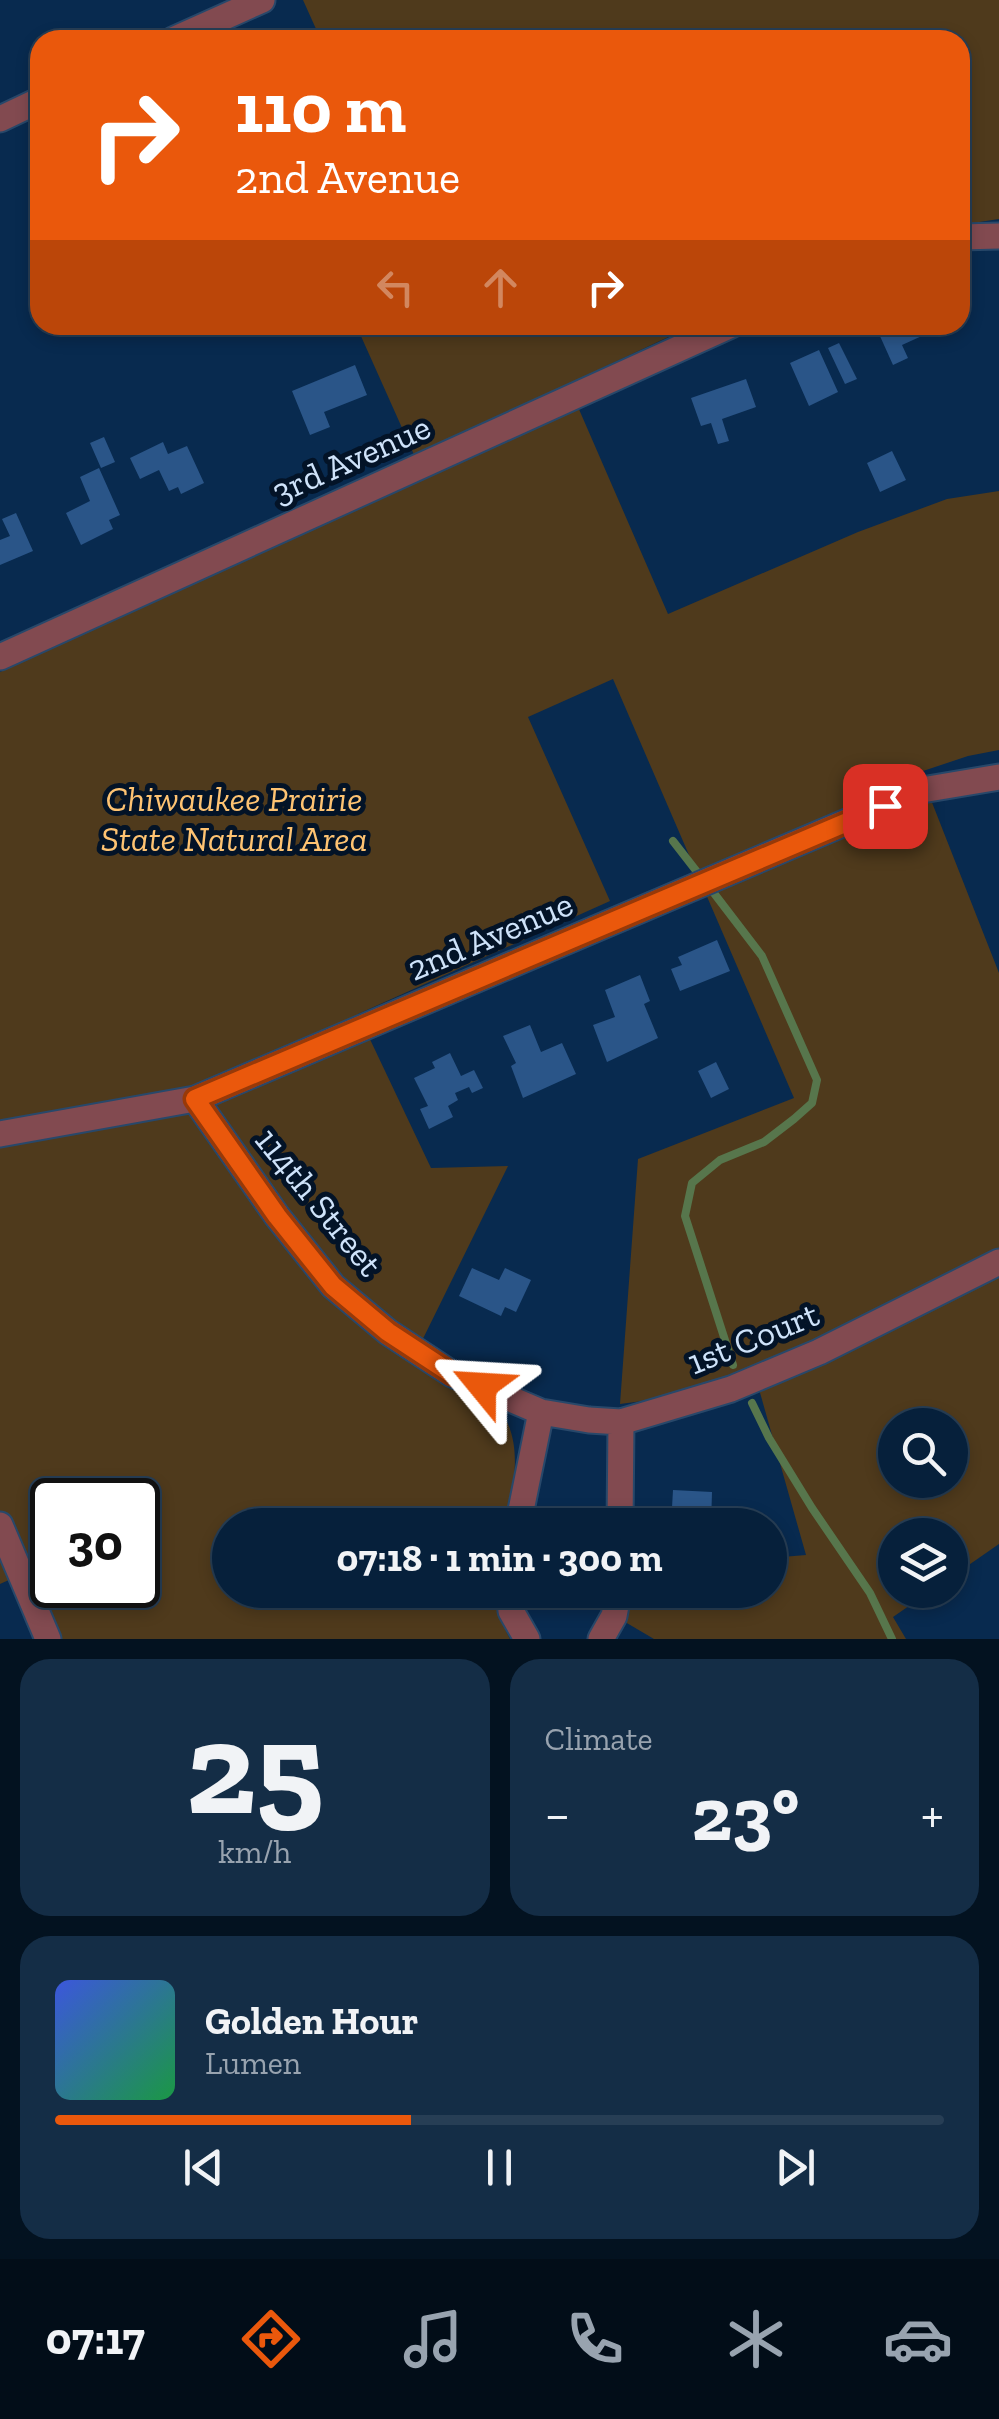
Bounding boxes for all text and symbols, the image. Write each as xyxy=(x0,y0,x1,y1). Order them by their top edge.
text: 110 m xyxy=(235,66,406,150)
icon: right xyxy=(70,70,200,200)
text: 2nd Avenue xyxy=(235,151,460,205)
icon: left xyxy=(368,260,423,315)
icon: ahead xyxy=(473,260,528,315)
icon: right xyxy=(578,260,633,315)
street label: 3rd Avenue xyxy=(265,405,437,513)
pin xyxy=(843,764,928,849)
park label: Chiwaukee Prairie State Natural Area xyxy=(101,778,367,860)
icon: arrive xyxy=(858,779,913,834)
street label: 2nd Avenue xyxy=(401,882,579,990)
street label: 114th Street xyxy=(247,1120,391,1284)
street label: 1st Court xyxy=(681,1293,825,1383)
position arrow xyxy=(430,1334,534,1438)
map controls xyxy=(878,1408,968,1608)
button: search xyxy=(878,1408,968,1498)
speed limit sign: 30 xyxy=(30,1478,160,1608)
button: layers xyxy=(878,1518,968,1608)
text: 07:18 · 1 min · 300 m xyxy=(337,1535,662,1581)
text: 25 xyxy=(186,1690,324,1846)
text: Climate xyxy=(545,1720,653,1758)
text: 23° xyxy=(692,1769,799,1859)
text: − xyxy=(545,1781,570,1847)
text: + xyxy=(921,1781,944,1847)
text: km/h xyxy=(218,1833,291,1871)
text: Golden Hour xyxy=(205,1998,418,2044)
text: Lumen xyxy=(205,2044,301,2082)
icon: previous xyxy=(176,2140,231,2195)
icon: pause xyxy=(472,2140,527,2195)
icon: next xyxy=(768,2140,823,2195)
icon: directions xyxy=(236,2304,306,2374)
icon: music xyxy=(398,2304,468,2374)
icon: phone xyxy=(560,2304,630,2374)
icon: climate xyxy=(721,2304,791,2374)
icon: car xyxy=(883,2304,953,2374)
text: 07:17 xyxy=(46,2312,145,2366)

